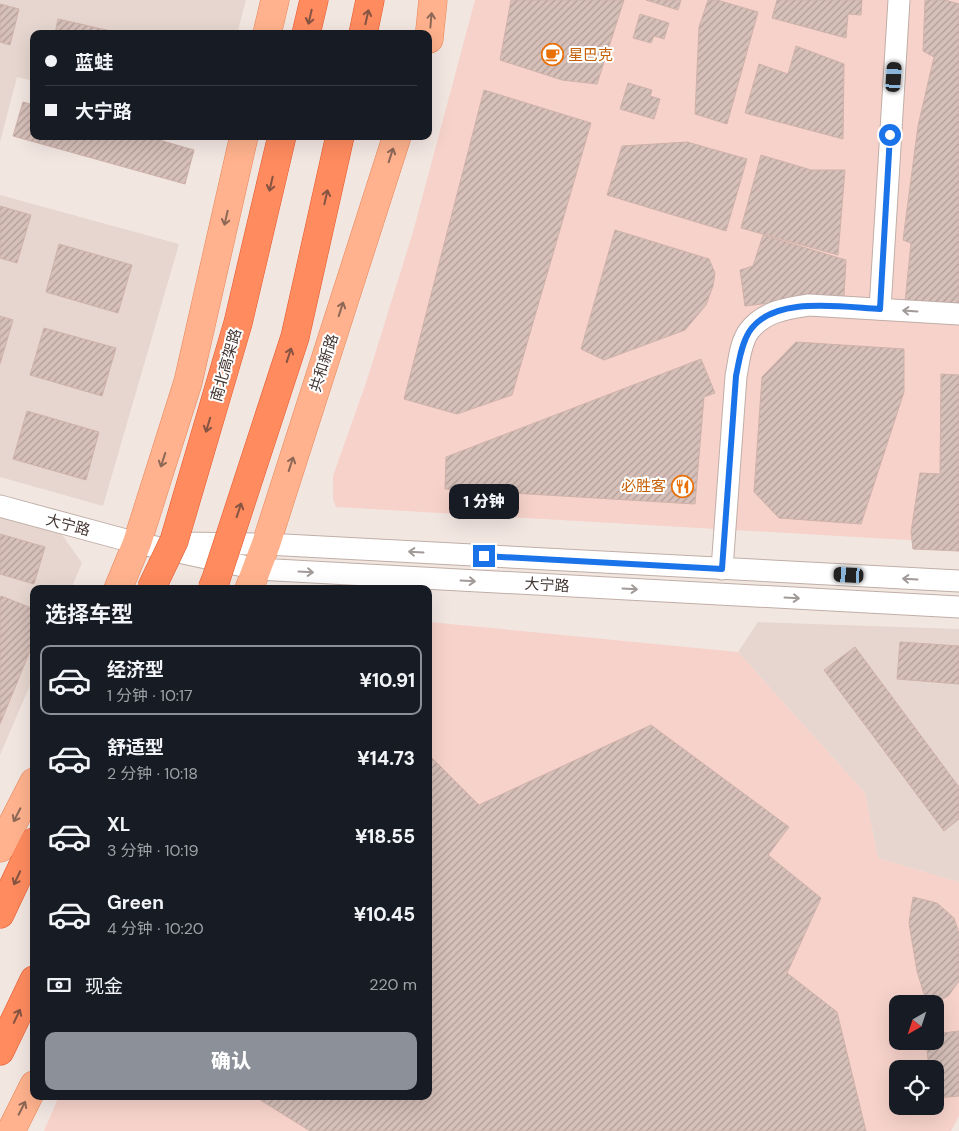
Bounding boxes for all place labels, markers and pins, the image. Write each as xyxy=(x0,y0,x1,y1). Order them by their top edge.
cafe icon: 星巴克 xyxy=(540,43,564,67)
place label: 星巴克 xyxy=(568,45,613,65)
restaurant icon: 必胜客 xyxy=(670,474,694,498)
place label: 必胜客 xyxy=(621,476,666,496)

